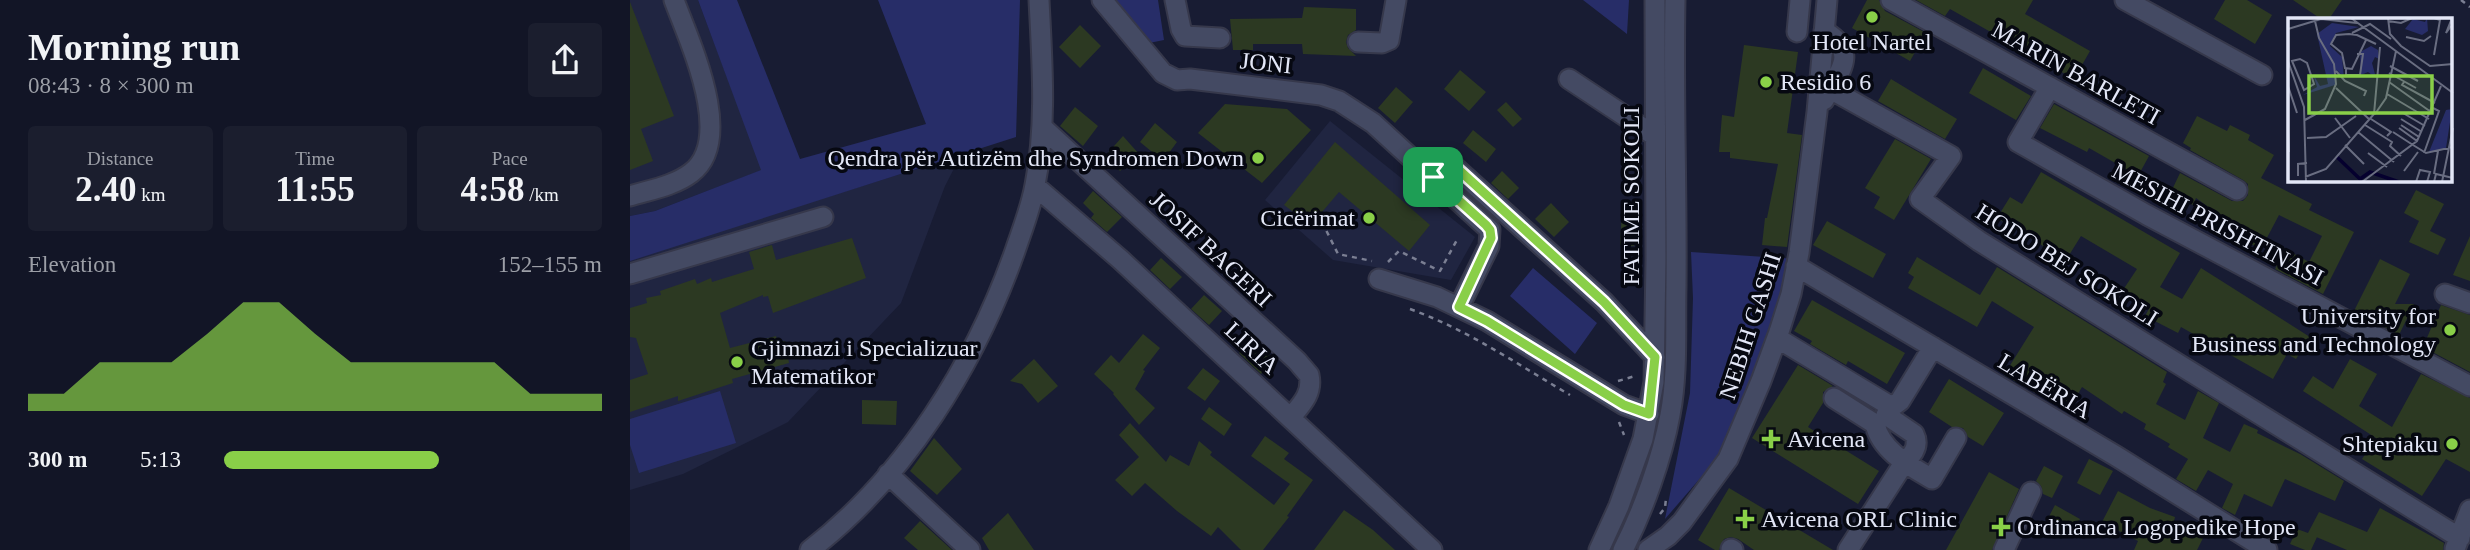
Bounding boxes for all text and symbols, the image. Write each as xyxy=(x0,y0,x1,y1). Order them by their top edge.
marker: Hotel Nartel xyxy=(1864,9,1880,25)
street label: MARIN BARLETI xyxy=(1988,16,2164,130)
inset map xyxy=(2288,18,2452,182)
button: share xyxy=(528,23,602,97)
text: Morning run xyxy=(28,26,240,68)
place label: Hotel Nartel xyxy=(1812,29,1932,55)
street label: JONI xyxy=(1239,47,1293,79)
place label: Residio 6 xyxy=(1780,69,1871,95)
text: 08:43 · 8 × 300 m xyxy=(28,73,194,98)
marker: Residio 6 xyxy=(1758,74,1774,90)
street label: FATIME SOKOLI xyxy=(1618,107,1644,285)
place label: Qendra për Autizëm dhe Syndromen Down xyxy=(827,145,1244,171)
pin xyxy=(1403,147,1463,207)
text: Distance xyxy=(87,148,154,169)
text: Time xyxy=(295,148,335,169)
text: Pace xyxy=(492,148,528,169)
marker: Qendra për Autizëm dhe Syndromen Down xyxy=(1250,150,1266,166)
street label: MESIHI PRISHTINASI xyxy=(2108,157,2328,291)
icon: arrive xyxy=(1414,158,1452,196)
text: 2.40 xyxy=(75,170,136,209)
text: 11:55 xyxy=(275,170,355,209)
text: 4:58 xyxy=(460,170,525,209)
text: km xyxy=(136,184,165,205)
text: /km xyxy=(525,184,559,205)
street label: JOSIF BAGERI xyxy=(1145,186,1277,312)
street label: HODO BEJ SOKOLI xyxy=(1971,199,2163,331)
place label: Cicërimat xyxy=(1260,205,1355,231)
marker: Cicërimat xyxy=(1361,210,1377,226)
street label: NEBIH GASHI xyxy=(1714,249,1786,403)
text: Elevation xyxy=(28,252,116,277)
text: 152–155 m xyxy=(498,252,602,277)
place label: University for Business and Technology xyxy=(2191,303,2436,357)
street label: LIRIA xyxy=(1220,317,1285,380)
marker: University for Business and Technology xyxy=(2442,322,2458,338)
place label: Gjimnazi i Specializuar Matematikor xyxy=(751,335,978,389)
street label: LABËRIA xyxy=(1994,348,2097,424)
marker: Gjimnazi i Specializuar Matematikor xyxy=(729,354,745,370)
place label: Avicena xyxy=(1787,426,1866,452)
marker: Avicena xyxy=(1761,429,1781,449)
place label: Shtepiaku xyxy=(2342,431,2438,457)
marker: Shtepiaku xyxy=(2444,436,2460,452)
text: 300 m xyxy=(28,447,87,472)
text: 5:13 xyxy=(140,447,181,472)
place label: Avicena ORL Clinic xyxy=(1761,506,1957,532)
marker: Avicena ORL Clinic xyxy=(1735,509,1755,529)
place label: Ordinanca Logopedike Hope xyxy=(2017,514,2296,540)
marker: Ordinanca Logopedike Hope xyxy=(1991,517,2011,537)

